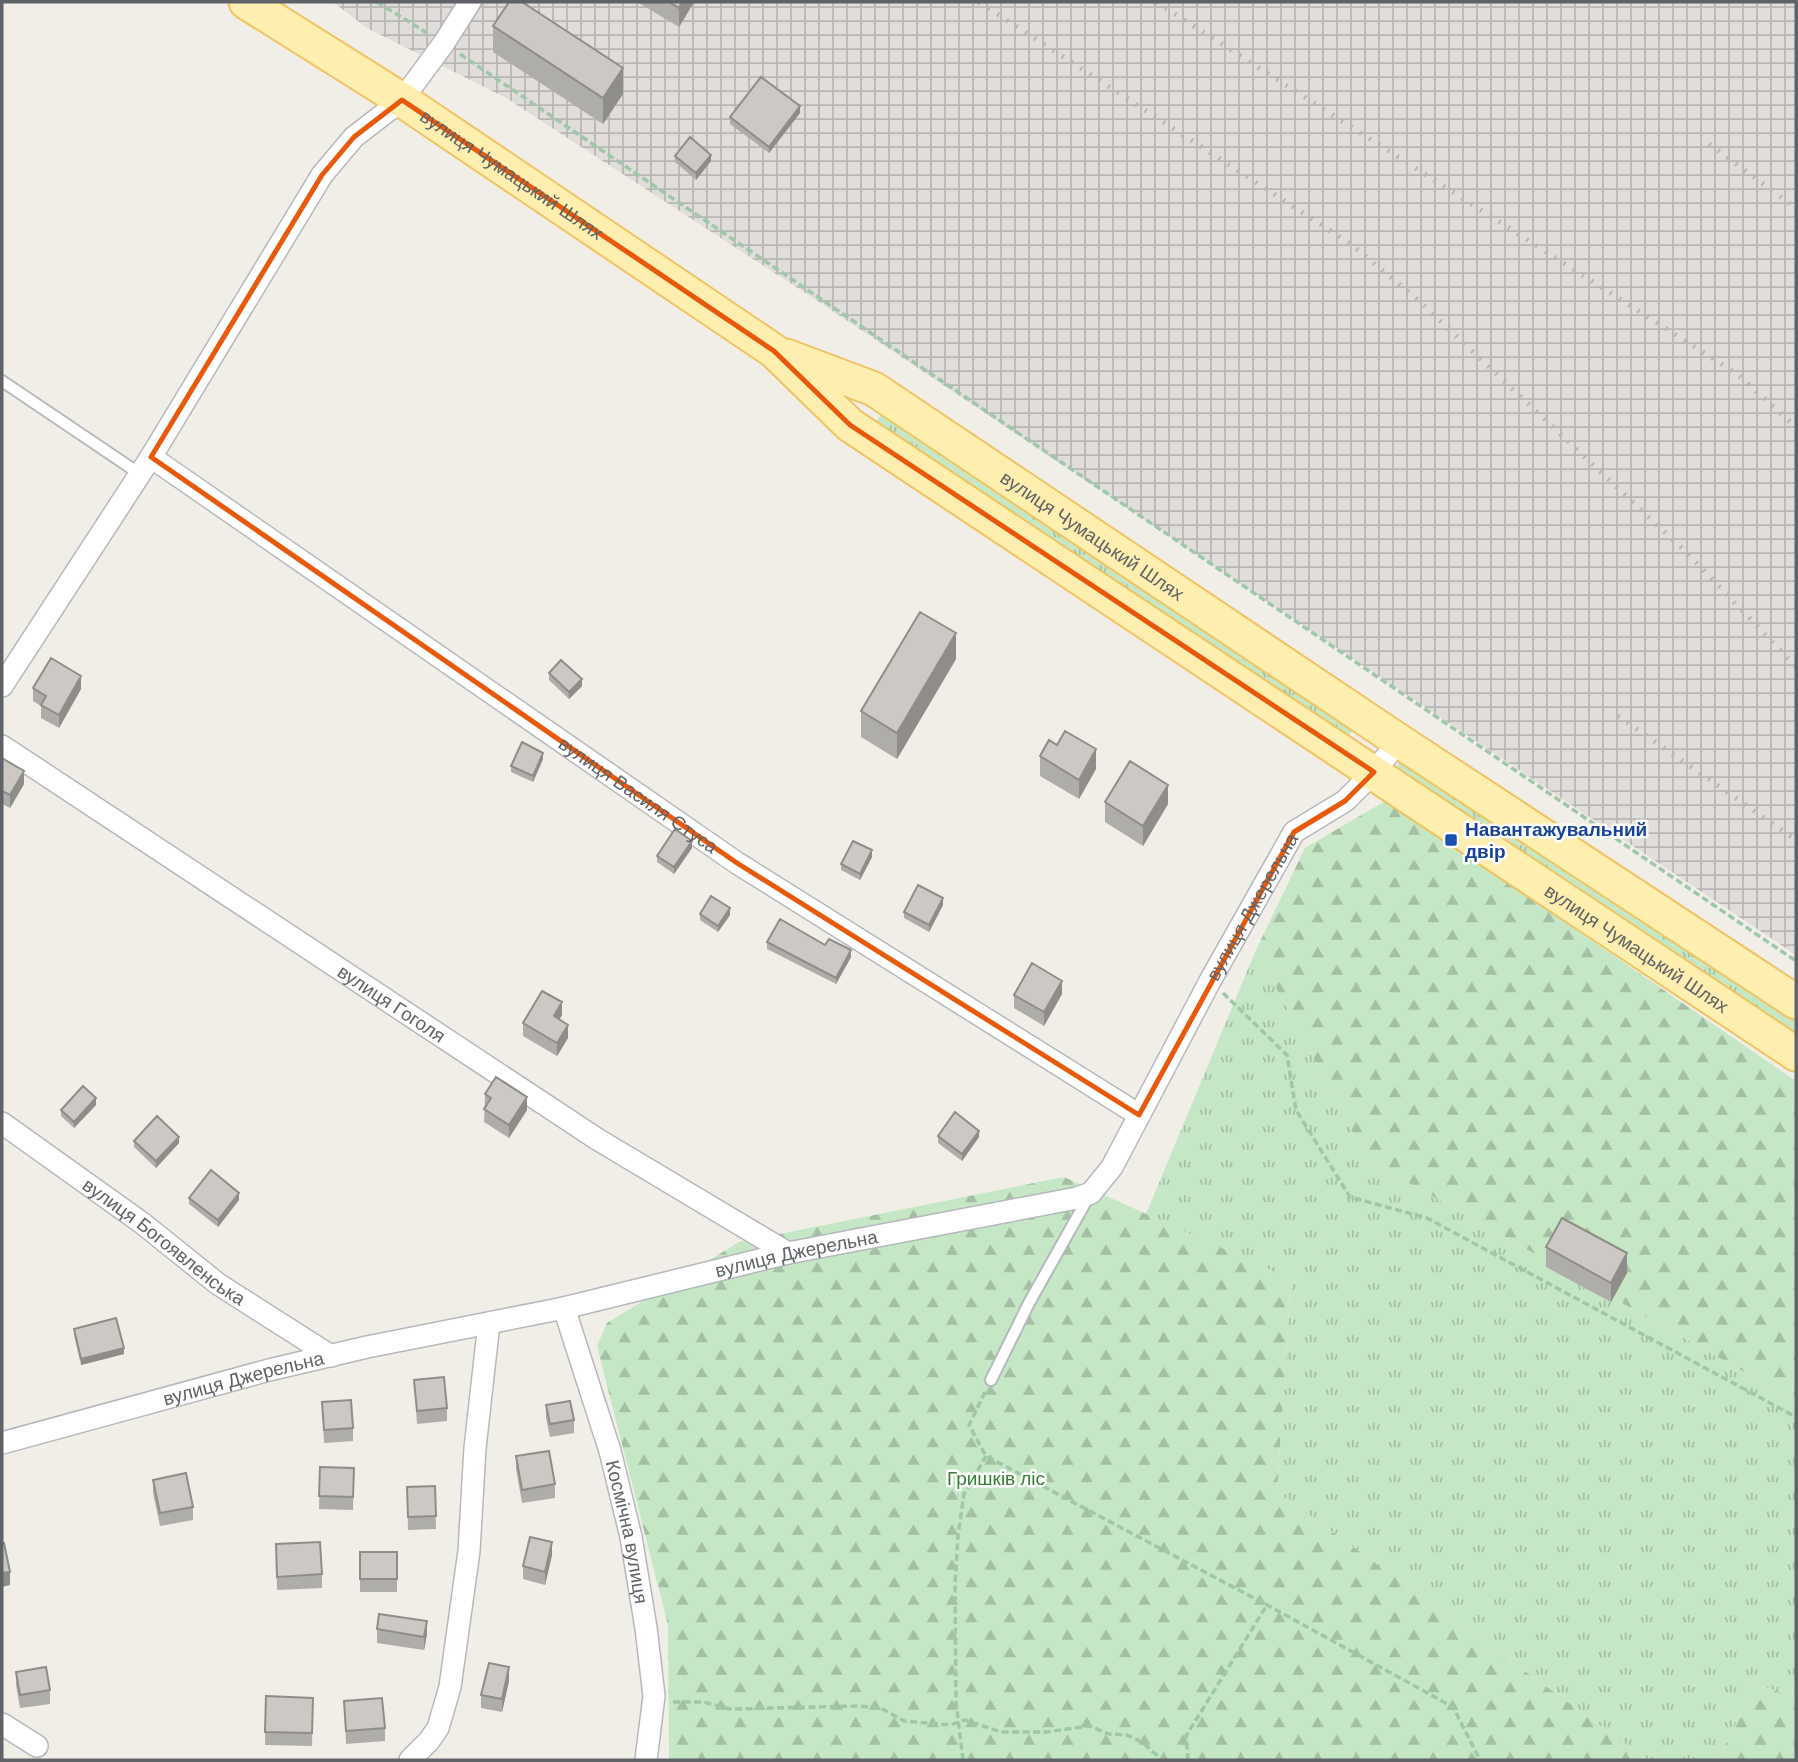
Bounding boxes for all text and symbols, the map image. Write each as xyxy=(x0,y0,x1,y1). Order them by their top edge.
street label: вулиця Чумацький Шлях xyxy=(416,103,609,245)
street label: вулиця Чумацький Шлях xyxy=(996,465,1190,606)
street label: вулиця Василя Стуса xyxy=(554,731,723,859)
place label: Навантажувальний двір xyxy=(1465,817,1647,864)
street label: вулиця Джерельна xyxy=(1200,828,1304,985)
marker: Навантажувальний двір xyxy=(1443,832,1459,848)
street label: вулиця Чумацький Шлях xyxy=(1540,878,1734,1019)
street label: вулиця Гоголя xyxy=(333,959,450,1048)
street label: вулиця Богоявленська xyxy=(78,1172,251,1311)
street label: вулиця Джерельна xyxy=(712,1224,880,1283)
street label: вулиця Джерельна xyxy=(160,1345,327,1411)
street label: Космічна вулиця xyxy=(600,1457,654,1605)
park label: Гришків ліс xyxy=(947,1466,1045,1491)

